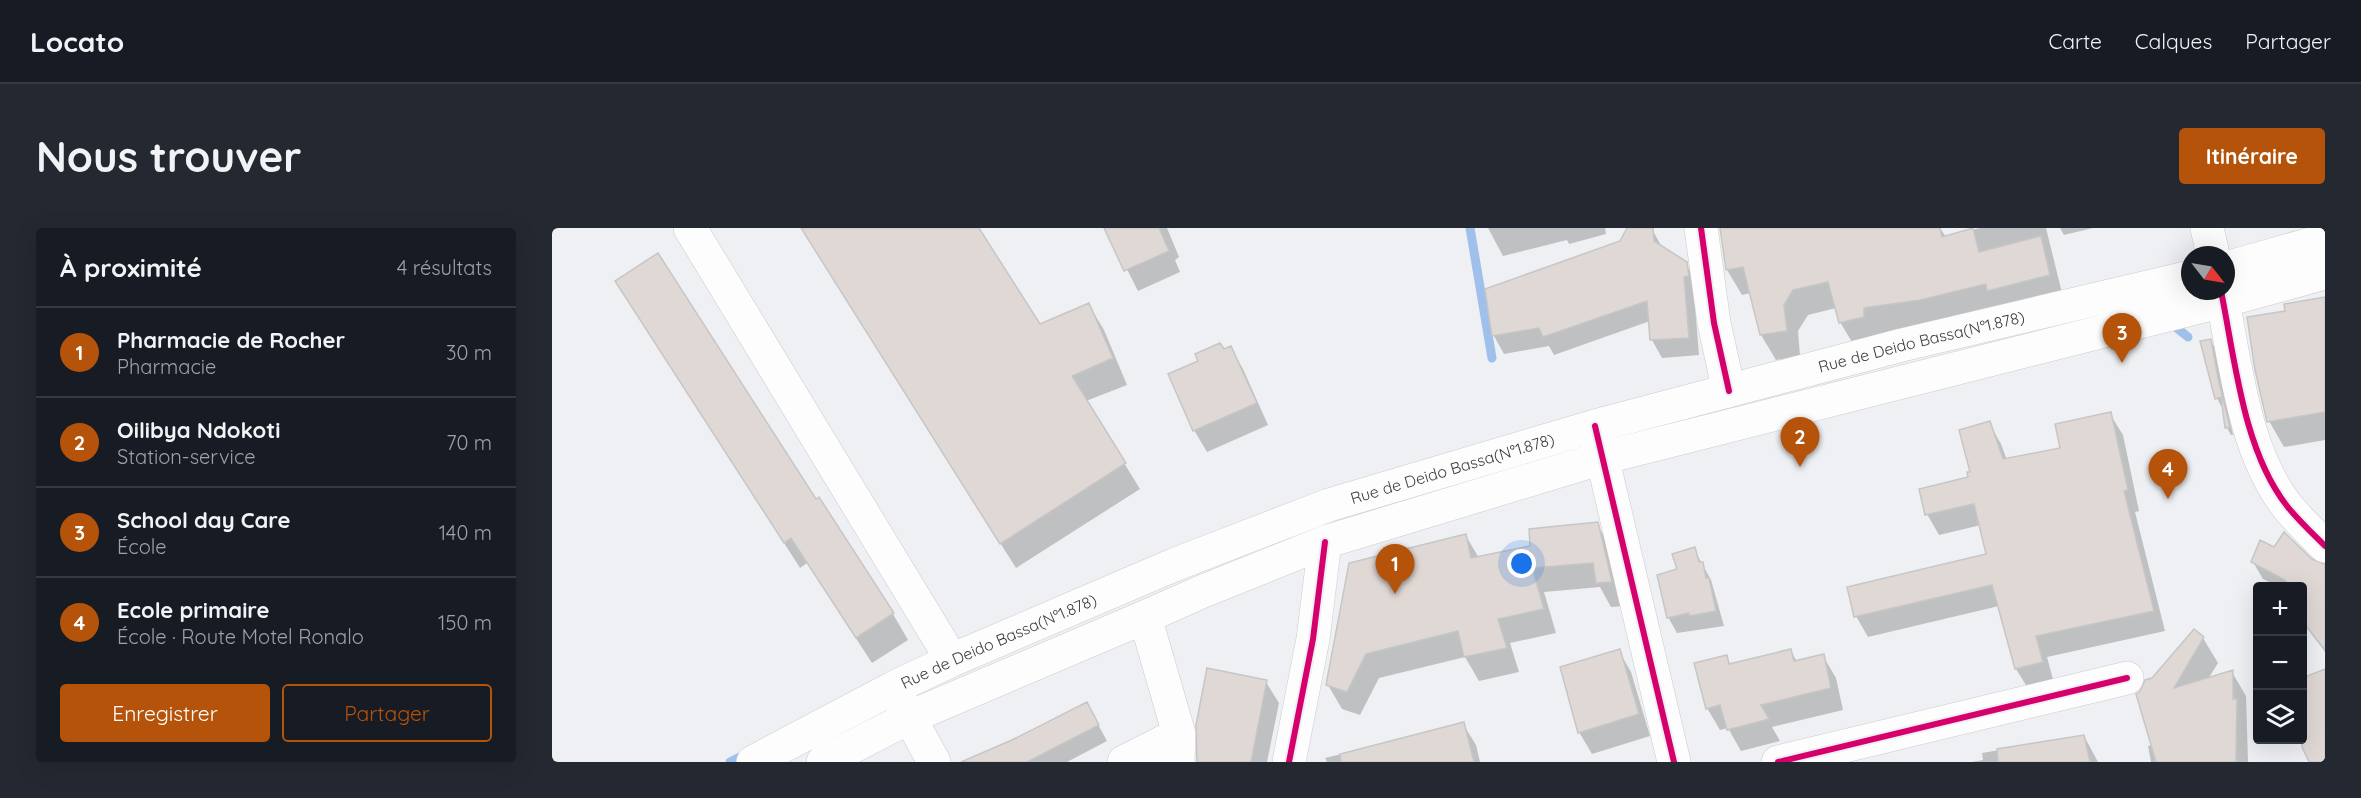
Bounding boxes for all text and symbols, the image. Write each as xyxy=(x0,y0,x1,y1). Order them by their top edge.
text: Locato xyxy=(30,24,124,59)
text: Carte xyxy=(2048,28,2102,54)
text: Calques xyxy=(2135,28,2212,54)
text: Partager xyxy=(2245,28,2331,54)
button: Itinéraire xyxy=(2179,128,2325,184)
text: Nous trouver xyxy=(36,130,301,183)
north arrow xyxy=(2181,246,2235,300)
text: À proximité xyxy=(60,251,202,284)
text: 4 résultats xyxy=(397,255,492,280)
street label: Rue de Deido Bassa(N°1.878) xyxy=(1816,306,2027,377)
pin: 3 xyxy=(2102,314,2142,363)
text: Pharmacie de Rocher xyxy=(117,326,345,354)
text: 1 xyxy=(76,340,83,365)
text: 30 m xyxy=(446,340,492,365)
text: Pharmacie xyxy=(117,354,216,379)
text: Oilibya Ndokoti xyxy=(117,416,280,444)
pin: 2 xyxy=(1780,418,1820,467)
street label: Rue de Deido Bassa(N°1.878) xyxy=(1348,429,1557,508)
text: 2 xyxy=(74,430,85,455)
text: 70 m xyxy=(446,430,492,455)
text: Station-service xyxy=(117,444,256,469)
pin: 4 xyxy=(2148,450,2188,499)
text: School day Care xyxy=(117,506,290,534)
text: 3 xyxy=(74,520,85,545)
text: 140 m xyxy=(439,520,492,545)
text: École xyxy=(117,534,167,559)
pin: 1 xyxy=(1376,544,1414,594)
your location xyxy=(1507,549,1536,578)
map controls xyxy=(2253,582,2307,744)
button: + xyxy=(2253,582,2307,636)
street label: Rue de Deido Bassa(N°1.878) xyxy=(897,589,1100,693)
text: Ecole primaire xyxy=(117,596,269,624)
text: 4 xyxy=(74,610,85,635)
text: 150 m xyxy=(438,610,492,635)
text: École · Route Motel Ronalo xyxy=(117,624,364,649)
button: − xyxy=(2253,636,2307,690)
button: Enregistrer xyxy=(60,684,270,742)
button: Partager xyxy=(282,684,492,742)
button: layers xyxy=(2253,690,2307,744)

